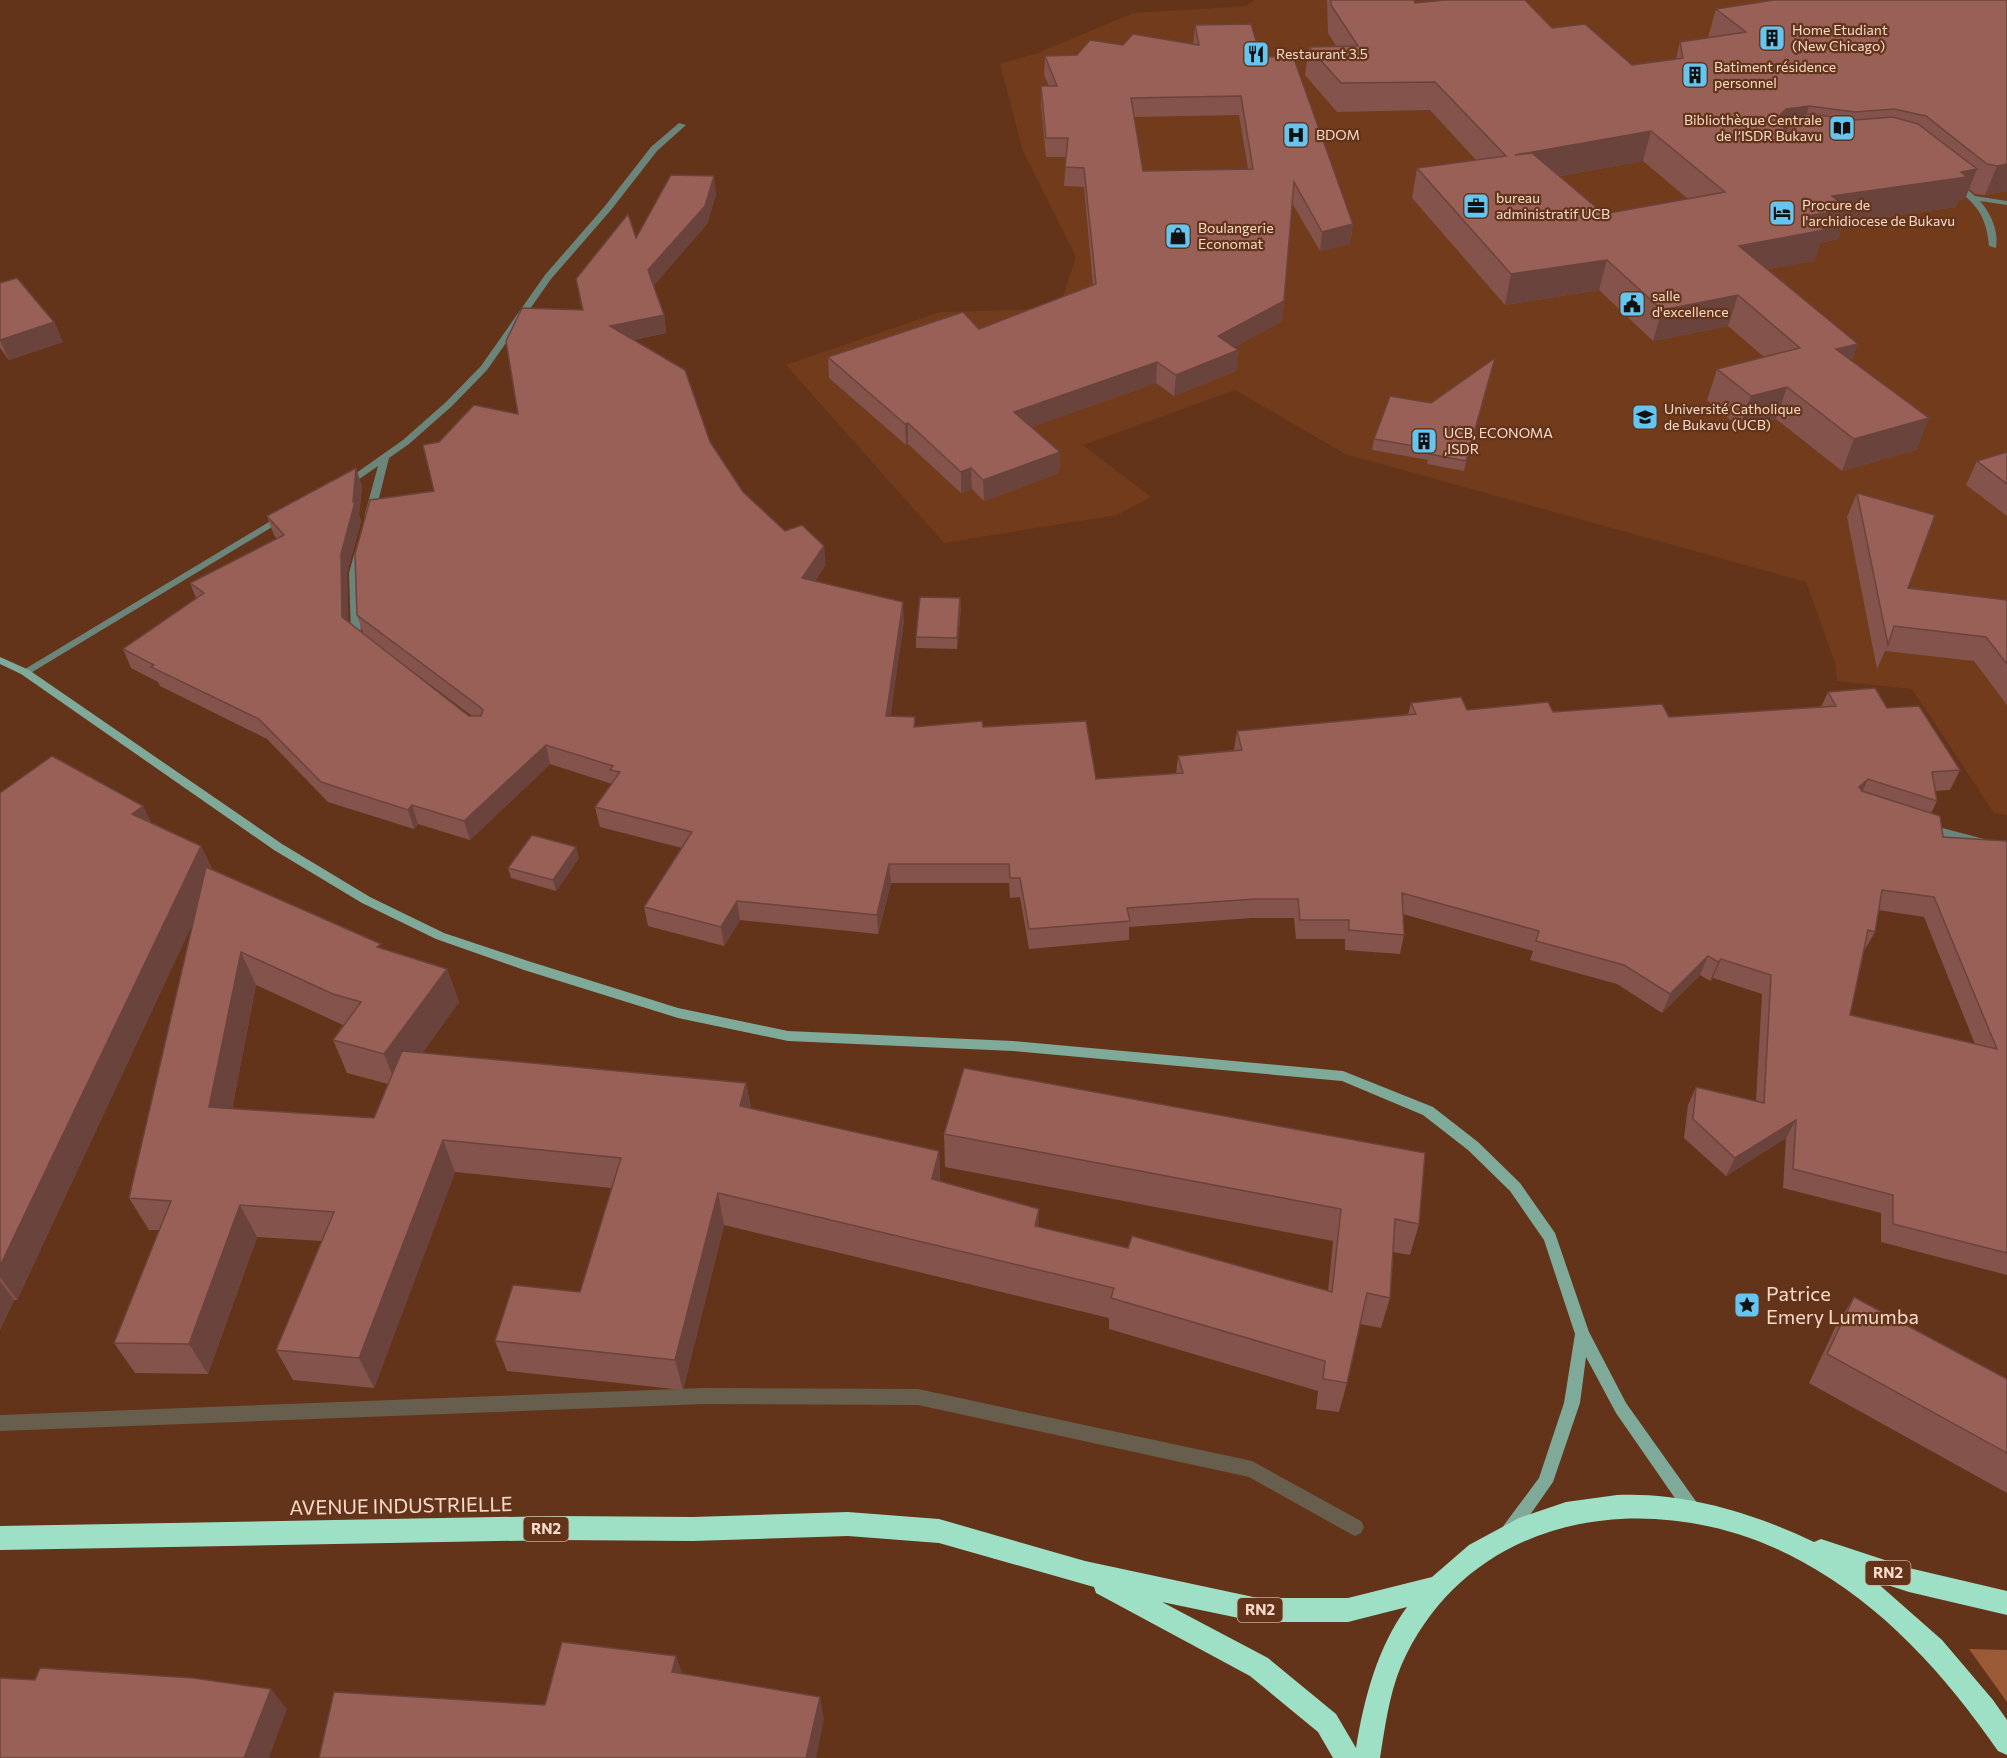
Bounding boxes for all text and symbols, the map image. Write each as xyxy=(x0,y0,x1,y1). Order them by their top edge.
place label: Home Etudiant (New Chicago) xyxy=(1792,21,1888,54)
building icon: Home Etudiant (New Chicago) xyxy=(1757,23,1787,53)
restaurant icon: Restaurant 3.5 xyxy=(1241,39,1271,69)
place label: Restaurant 3.5 xyxy=(1276,45,1368,62)
place label: Batiment résidence personnel xyxy=(1714,58,1836,91)
building icon: Batiment résidence personnel xyxy=(1680,60,1710,90)
place label: Bibliothèque Centrale de l’ISDR Bukavu xyxy=(1684,111,1822,144)
library icon: Bibliothèque Centrale de l’ISDR Bukavu xyxy=(1827,113,1857,143)
hospital icon: BDOM xyxy=(1281,120,1311,150)
place label: BDOM xyxy=(1316,126,1360,143)
place label: bureau administratif UCB xyxy=(1496,189,1610,222)
office icon: bureau administratif UCB xyxy=(1461,191,1491,221)
place label: Procure de l'archidiocese de Bukavu xyxy=(1802,196,1955,229)
hotel icon: Procure de l'archidiocese de Bukavu xyxy=(1767,198,1797,228)
place label: Boulangerie Economat xyxy=(1198,219,1274,252)
shop icon: Boulangerie Economat xyxy=(1163,221,1193,251)
place label: salle d'excellence xyxy=(1652,287,1729,320)
public building icon: salle d'excellence xyxy=(1617,289,1647,319)
place label: Université Catholique de Bukavu (UCB) xyxy=(1664,400,1801,433)
school or university icon: Université Catholique de Bukavu (UCB) xyxy=(1630,402,1660,432)
place label: UCB, ECONOMA ,ISDR xyxy=(1444,424,1553,457)
building icon: UCB, ECONOMA ,ISDR xyxy=(1409,426,1439,456)
place label: Patrice Emery Lumumba xyxy=(1766,1281,1919,1328)
place icon: Patrice Emery Lumumba xyxy=(1732,1290,1762,1320)
street label: AVENUE INDUSTRIELLE xyxy=(289,1491,513,1519)
road number: RN2 xyxy=(524,1517,568,1541)
road number: RN2 xyxy=(1866,1561,1910,1585)
road number: RN2 xyxy=(1238,1598,1282,1622)

